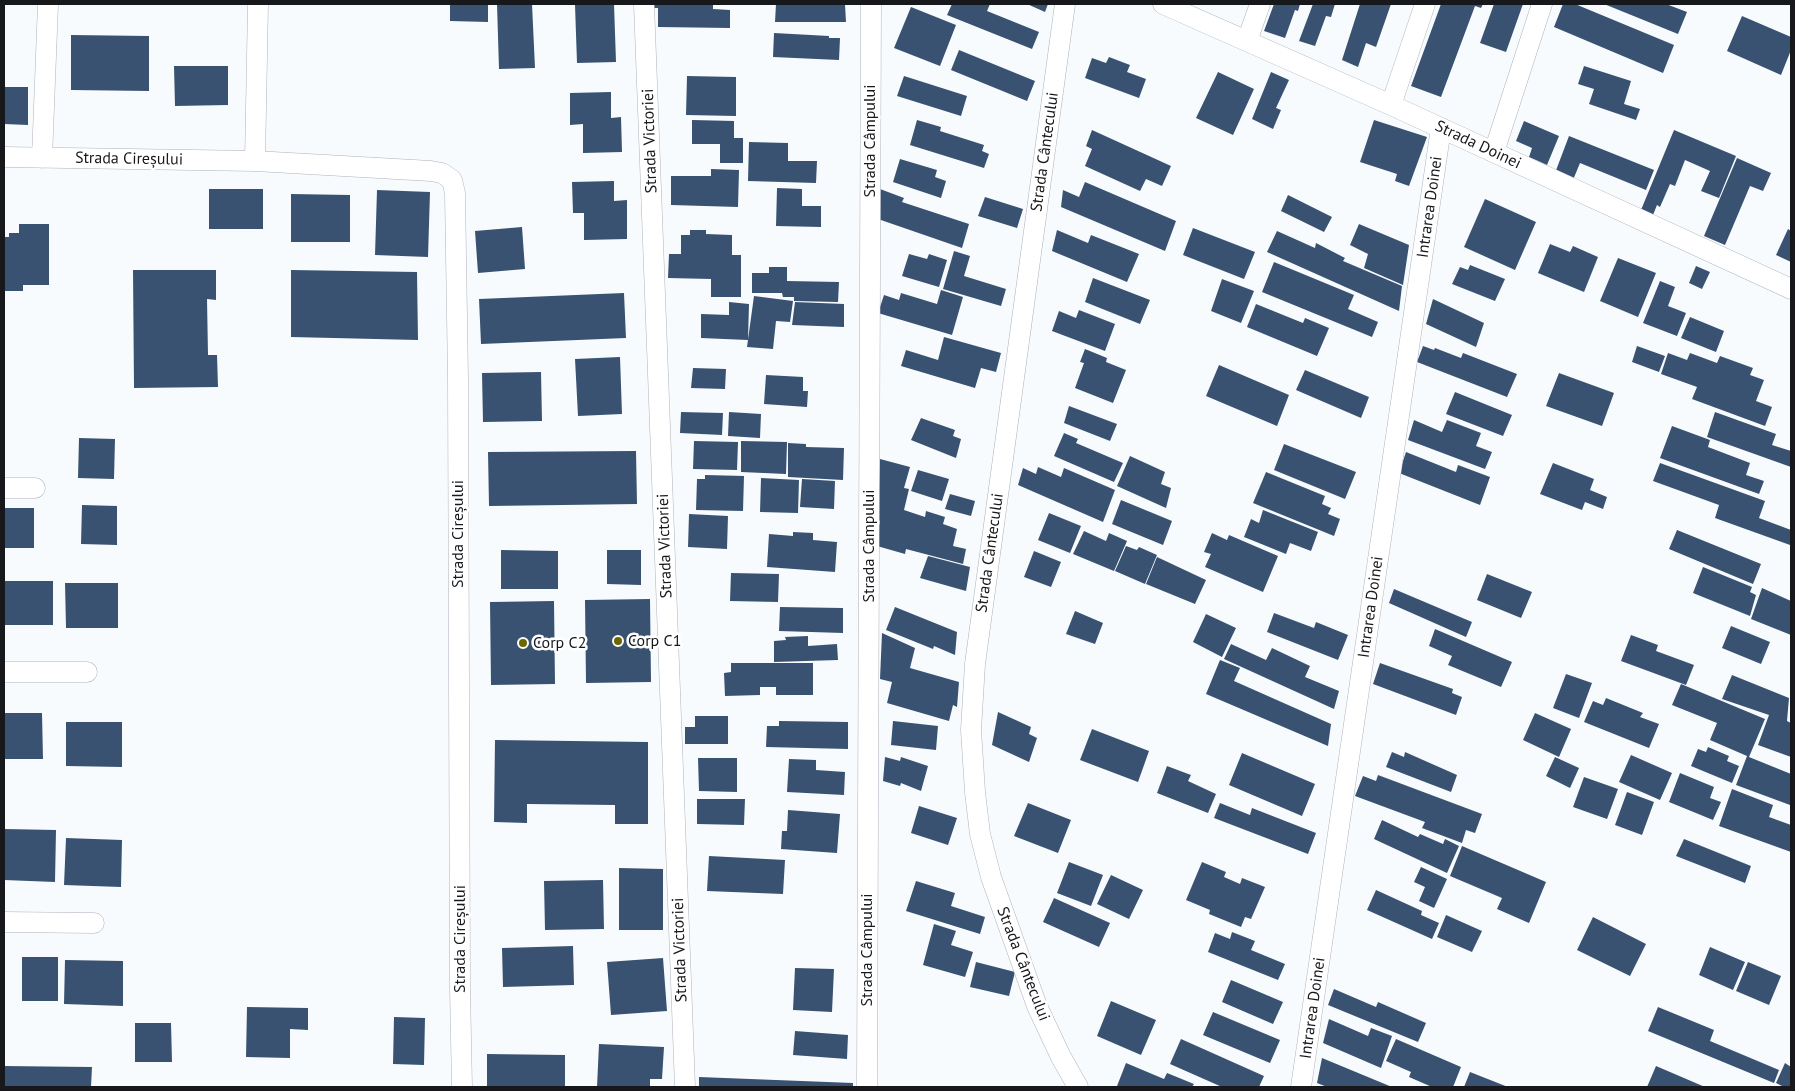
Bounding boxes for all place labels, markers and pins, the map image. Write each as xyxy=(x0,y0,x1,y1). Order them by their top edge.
place label: Corp C1 xyxy=(628,631,681,651)
place label: Corp C2 xyxy=(533,633,586,653)
marker: Corp C1 xyxy=(612,635,624,647)
marker: Corp C2 xyxy=(517,637,529,649)

